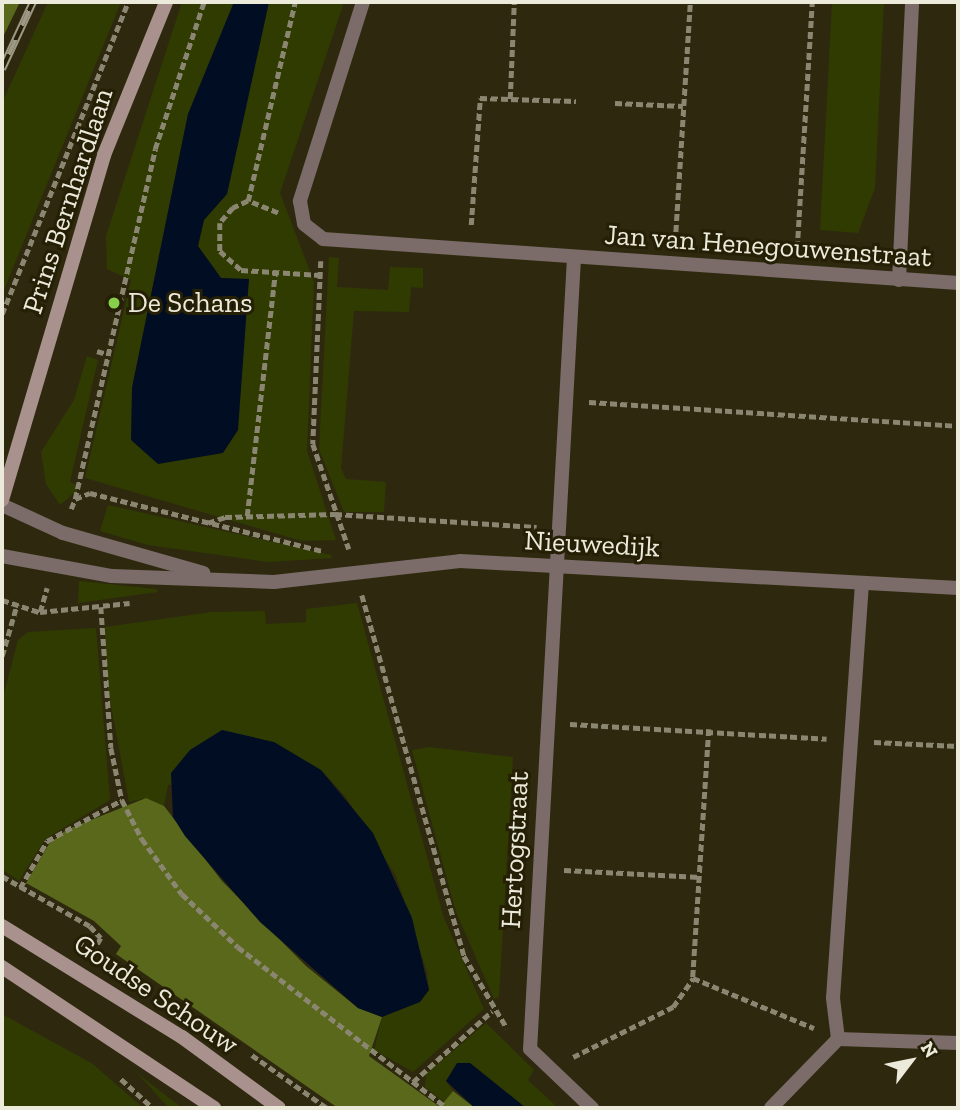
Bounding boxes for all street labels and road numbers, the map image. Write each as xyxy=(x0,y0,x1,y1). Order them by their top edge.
street label: Prins Bernhardlaan xyxy=(16,84,120,318)
street label: Jan van Henegouwenstraat xyxy=(603,218,933,274)
street label: Nieuwedijk xyxy=(523,524,661,564)
street label: Hertogstraat xyxy=(494,771,536,929)
street label: Goudse Schouw xyxy=(67,927,245,1061)

